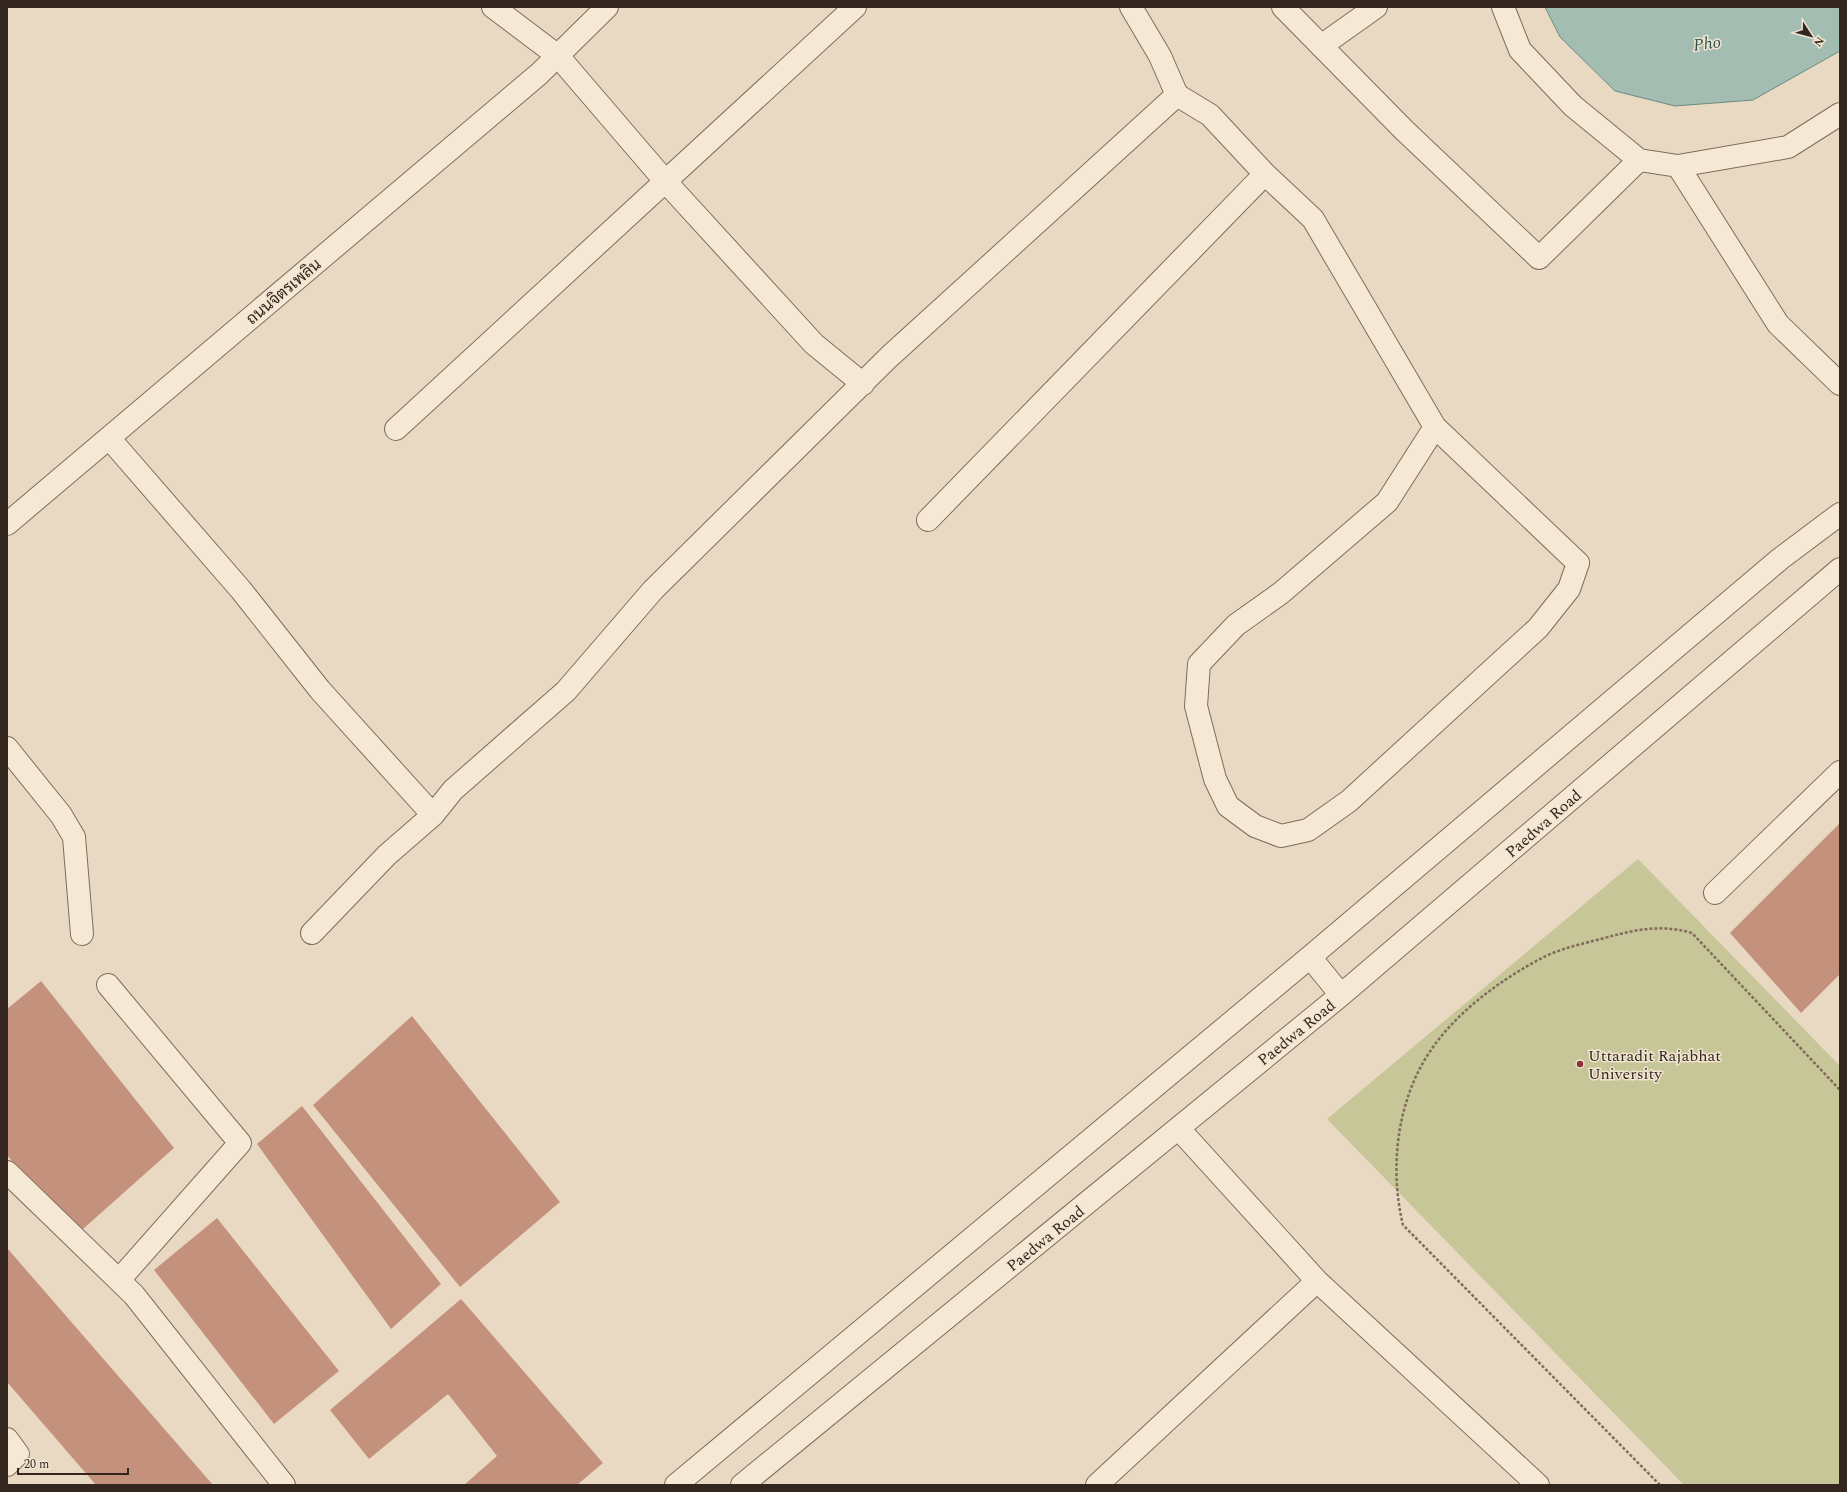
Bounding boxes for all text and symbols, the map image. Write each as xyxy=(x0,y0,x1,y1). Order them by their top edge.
north arrow xyxy=(1791,16,1831,56)
water label: Pho xyxy=(1692,29,1723,59)
text: N xyxy=(1809,33,1828,50)
street label: ถนนจิตรเพลิน xyxy=(241,253,327,331)
street label: Paedwa Road xyxy=(1500,784,1587,864)
street label: Paedwa Road xyxy=(1252,994,1341,1072)
place label: Uttaradit Rajabhat University xyxy=(1588,1044,1721,1086)
marker: Uttaradit Rajabhat University xyxy=(1575,1059,1585,1069)
street label: Paedwa Road xyxy=(1001,1200,1090,1278)
scale bar xyxy=(18,1450,128,1476)
text: 20 m xyxy=(24,1455,49,1474)

